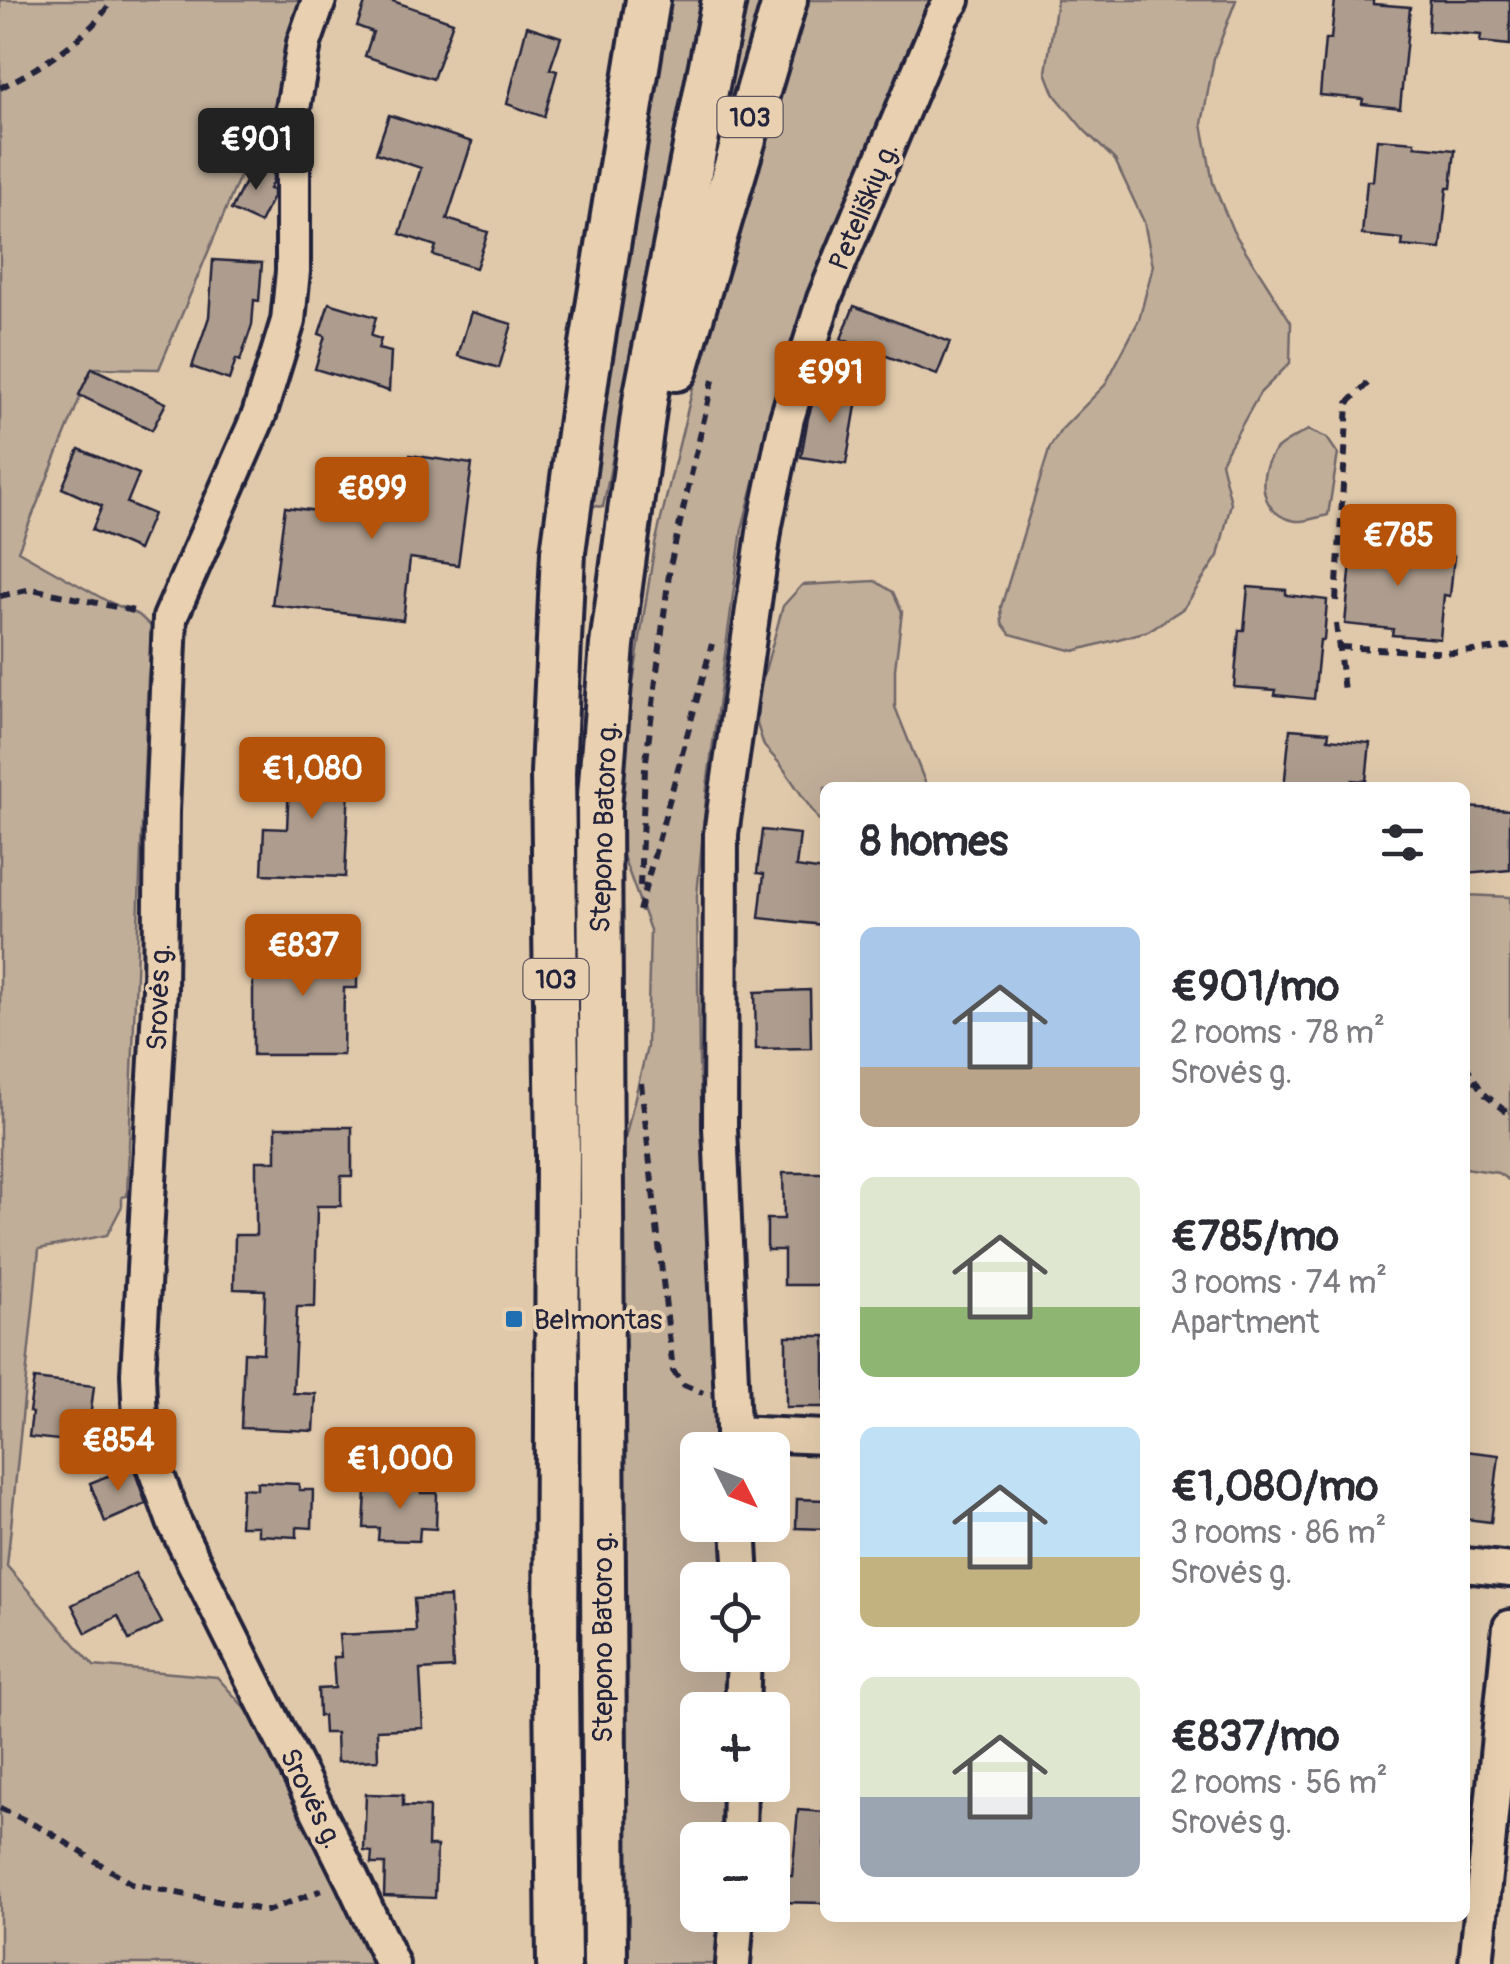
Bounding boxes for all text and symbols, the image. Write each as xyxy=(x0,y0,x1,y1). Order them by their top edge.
road number: 103 xyxy=(718,97,782,137)
pin: €901 xyxy=(197,108,315,193)
text: €901 xyxy=(220,120,292,160)
street label: Peteliškių g. xyxy=(822,137,907,276)
pin: €991 xyxy=(771,341,889,426)
text: €991 xyxy=(797,353,863,393)
pin: €899 xyxy=(313,457,431,542)
text: €899 xyxy=(337,469,407,509)
pin: €785 xyxy=(1339,504,1457,589)
text: €785 xyxy=(1362,516,1434,556)
street label: Stepono Batoro g. xyxy=(583,720,626,934)
pin: €1,080 xyxy=(231,737,393,822)
text: €1,080 xyxy=(261,749,363,789)
icon: filters xyxy=(1375,815,1430,870)
text: 8 homes xyxy=(860,816,1008,868)
pin: €837 xyxy=(244,914,362,999)
text: €837 xyxy=(267,926,339,966)
street label: Srovės g. xyxy=(140,943,179,1051)
road number: 103 xyxy=(524,959,588,999)
text: €901/mo xyxy=(1170,961,1339,1013)
icon: home xyxy=(940,967,1060,1087)
text: 2 rooms · 78 m² xyxy=(1170,1013,1385,1053)
text: Srovės g. xyxy=(1170,1053,1292,1093)
text: €785/mo xyxy=(1170,1211,1339,1263)
icon: home xyxy=(940,1217,1060,1337)
text: 3 rooms · 74 m² xyxy=(1170,1263,1387,1303)
place label: Belmontas xyxy=(534,1303,663,1338)
text: Apartment xyxy=(1170,1303,1319,1343)
marker: Belmontas xyxy=(503,1308,525,1330)
pin: €854 xyxy=(59,1409,177,1494)
text: €854 xyxy=(81,1421,155,1461)
pin: €1,000 xyxy=(319,1427,481,1512)
north arrow xyxy=(680,1432,790,1542)
map controls xyxy=(680,1432,790,1932)
text: €1,000 xyxy=(346,1439,454,1479)
text: €1,080/mo xyxy=(1170,1461,1378,1513)
icon: home xyxy=(940,1467,1060,1587)
text: 3 rooms · 86 m² xyxy=(1170,1513,1387,1553)
street label: Stepono Batoro g. xyxy=(586,1531,621,1743)
text: Srovės g. xyxy=(1170,1553,1292,1593)
button: locate xyxy=(680,1562,790,1672)
button: + xyxy=(680,1692,790,1802)
text: €837/mo xyxy=(1170,1711,1339,1763)
icon: home xyxy=(940,1717,1060,1837)
street label: Srovės g. xyxy=(271,1743,350,1854)
text: 2 rooms · 56 m² xyxy=(1170,1763,1388,1803)
text: Srovės g. xyxy=(1170,1803,1292,1843)
button: − xyxy=(680,1822,790,1932)

